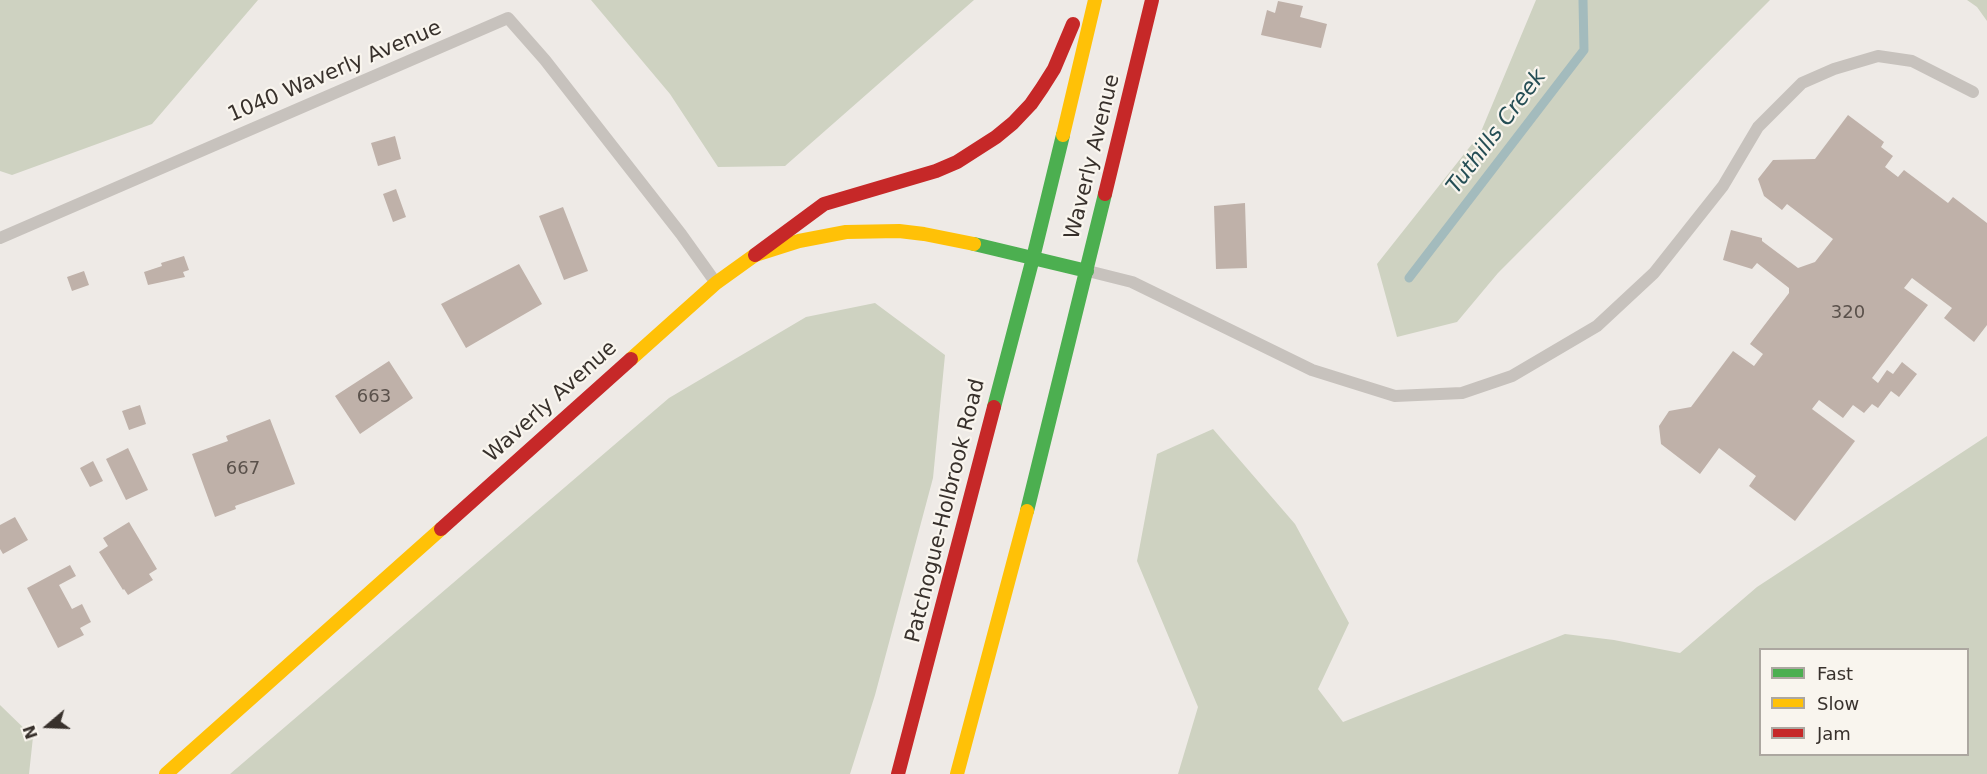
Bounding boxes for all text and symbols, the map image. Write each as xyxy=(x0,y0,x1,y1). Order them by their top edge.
street label: 1040 Waverly Avenue xyxy=(225,16,445,128)
water label: Tuthills Creek xyxy=(1442,65,1552,199)
street label: Waverly Avenue xyxy=(1060,72,1126,242)
house number: 320 xyxy=(1831,302,1865,324)
street label: Waverly Avenue xyxy=(480,336,622,468)
street label: Patchogue-Holbrook Road xyxy=(901,377,991,645)
house number: 663 xyxy=(357,386,391,408)
house number: 667 xyxy=(226,458,260,480)
legend xyxy=(1759,648,1969,756)
text: Fast xyxy=(1817,663,1853,684)
text: Slow xyxy=(1817,693,1859,714)
north arrow xyxy=(18,696,78,756)
text: N xyxy=(19,723,42,741)
text: Jam xyxy=(1817,723,1851,744)

